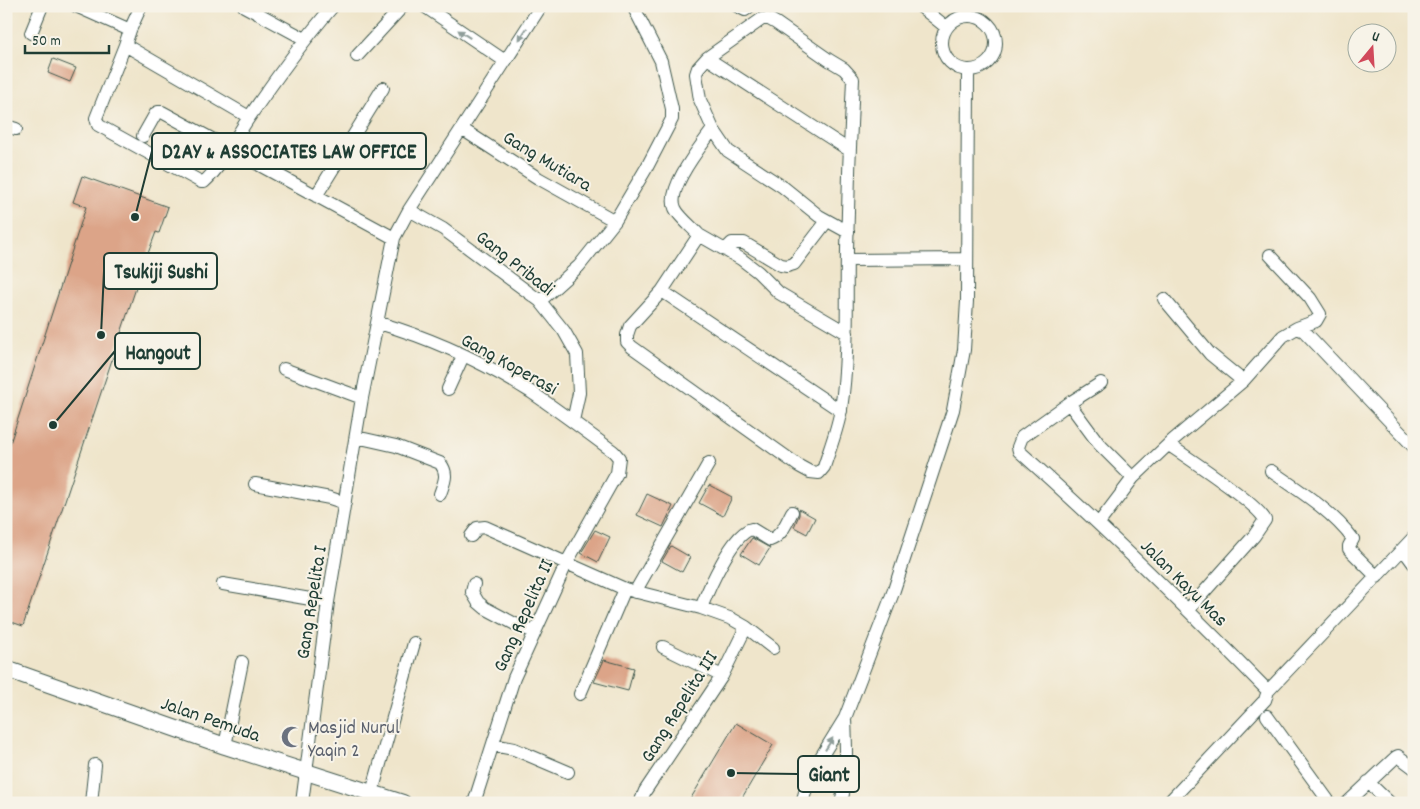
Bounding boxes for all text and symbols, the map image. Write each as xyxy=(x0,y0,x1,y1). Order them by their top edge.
scale bar xyxy=(25,22,109,54)
north arrow xyxy=(1348,22,1398,72)
one-way arrow xyxy=(518,27,528,40)
text: U xyxy=(1369,27,1382,48)
one-way arrow xyxy=(458,29,471,39)
text: 50 m xyxy=(32,31,61,53)
street label: Gang Mutiara xyxy=(497,125,597,201)
callout: D2AY & ASSOCIATES LAW OFFICE xyxy=(152,133,426,169)
text: D2AY & ASSOCIATES LAW OFFICE xyxy=(162,139,417,169)
street label: Gang Pribadi xyxy=(469,225,560,304)
callout: Tsukiji Sushi xyxy=(104,253,217,289)
text: Tsukiji Sushi xyxy=(114,259,208,289)
street label: Gang Koperasi xyxy=(455,327,562,404)
callout: Hangout xyxy=(115,333,200,369)
text: Hangout xyxy=(125,340,191,370)
street label: Jalan Kayu Mas xyxy=(1133,534,1233,634)
street label: Gang Repelita I xyxy=(290,544,336,661)
street label: Gang Repelita II xyxy=(487,555,562,677)
street label: Gang Repelita III xyxy=(635,646,726,769)
street label: Jalan Pemuda xyxy=(156,691,264,751)
place label: Masjid Nurul Yaqin 2 xyxy=(308,715,400,766)
mosque icon: Masjid Nurul Yaqin 2 xyxy=(279,724,305,750)
one-way arrow xyxy=(825,737,834,750)
callout: Giant xyxy=(798,756,859,792)
text: Giant xyxy=(808,762,850,792)

